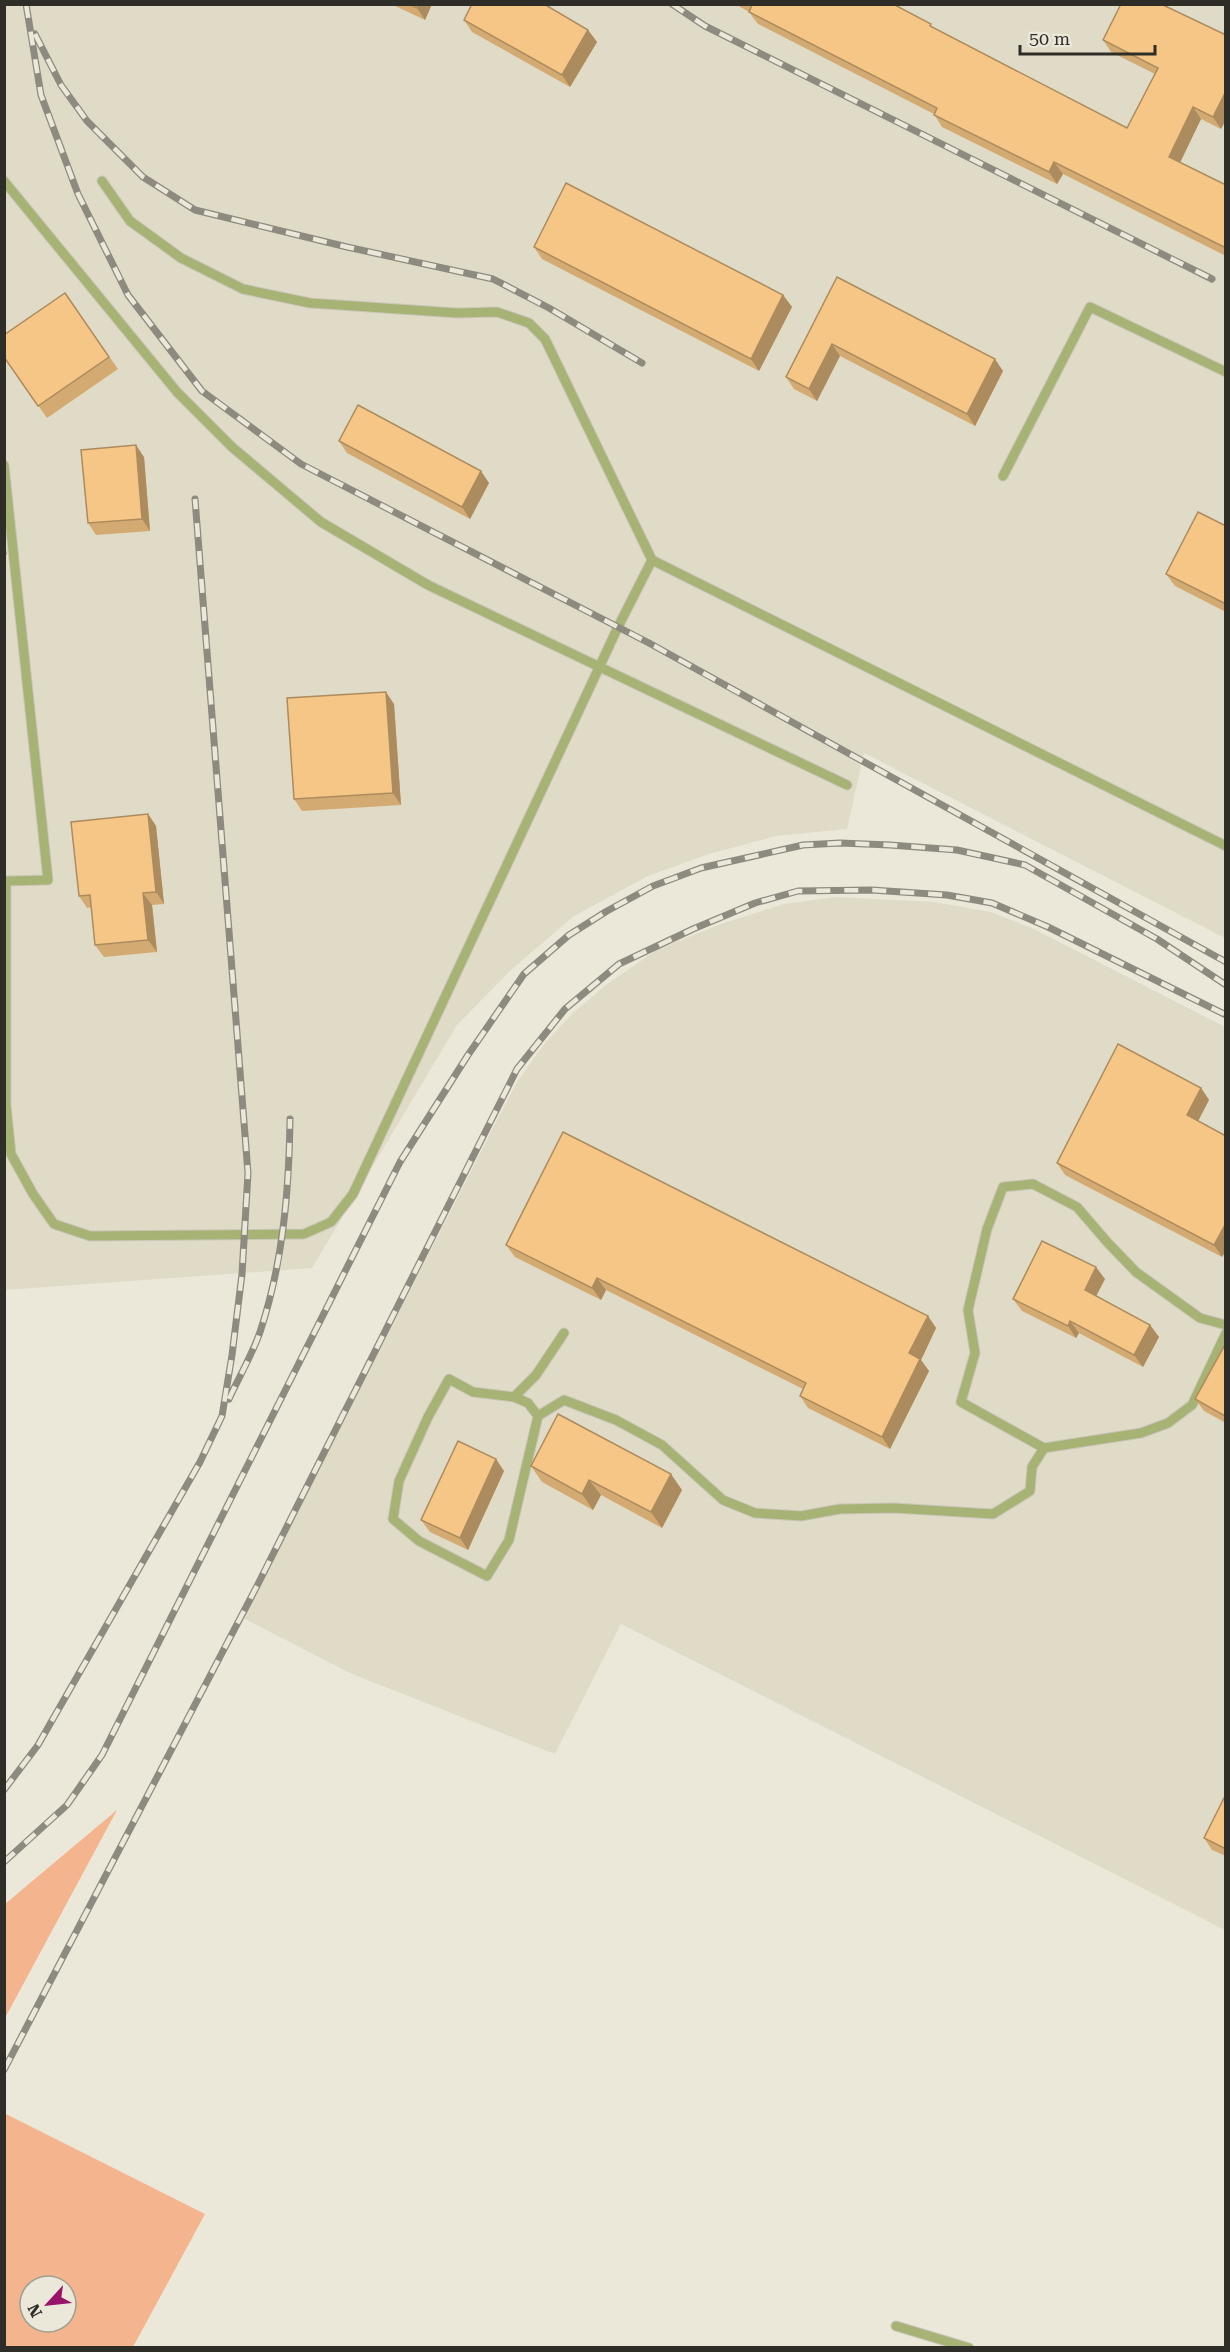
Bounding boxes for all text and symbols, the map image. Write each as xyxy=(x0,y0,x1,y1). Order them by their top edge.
scale bar xyxy=(1020,18,1155,56)
text: 50 m xyxy=(1029,28,1070,49)
north arrow xyxy=(18,2274,78,2334)
text: N xyxy=(24,2301,46,2320)

